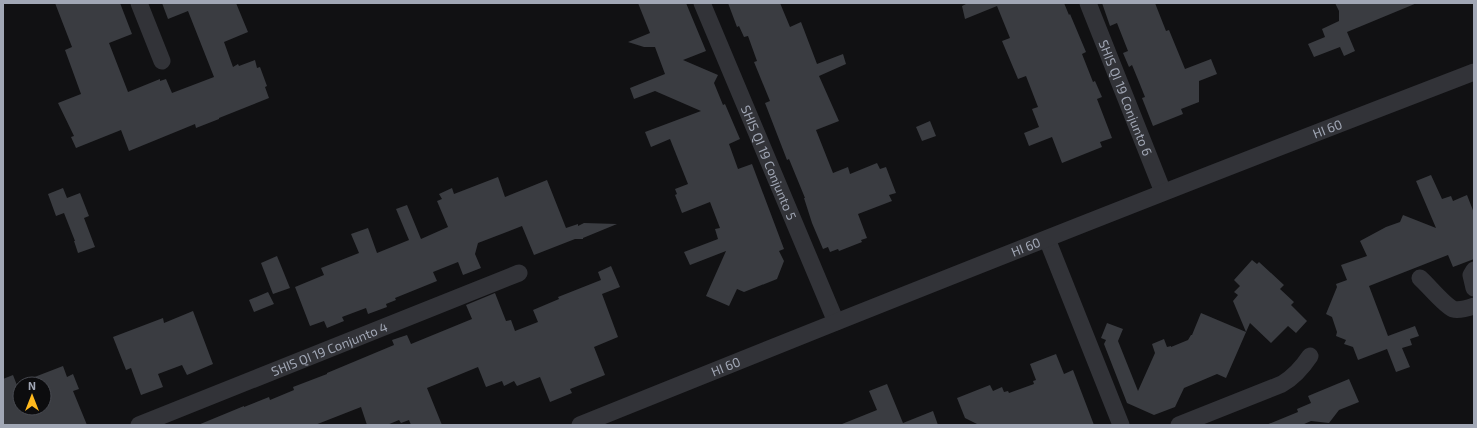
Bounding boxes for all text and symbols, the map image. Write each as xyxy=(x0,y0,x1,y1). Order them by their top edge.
street label: SHIS QI 19 Conjunto 6 xyxy=(1095,37,1156,158)
street label: SHIS QI 19 Conjunto 5 xyxy=(738,103,800,222)
street label: HI 60 xyxy=(1310,116,1344,142)
street label: HI 60 xyxy=(1009,234,1043,260)
street label: SHIS QI 19 Conjunto 4 xyxy=(269,318,390,379)
street label: HI 60 xyxy=(709,353,743,379)
north arrow xyxy=(12,376,52,416)
text: N xyxy=(28,379,36,392)

